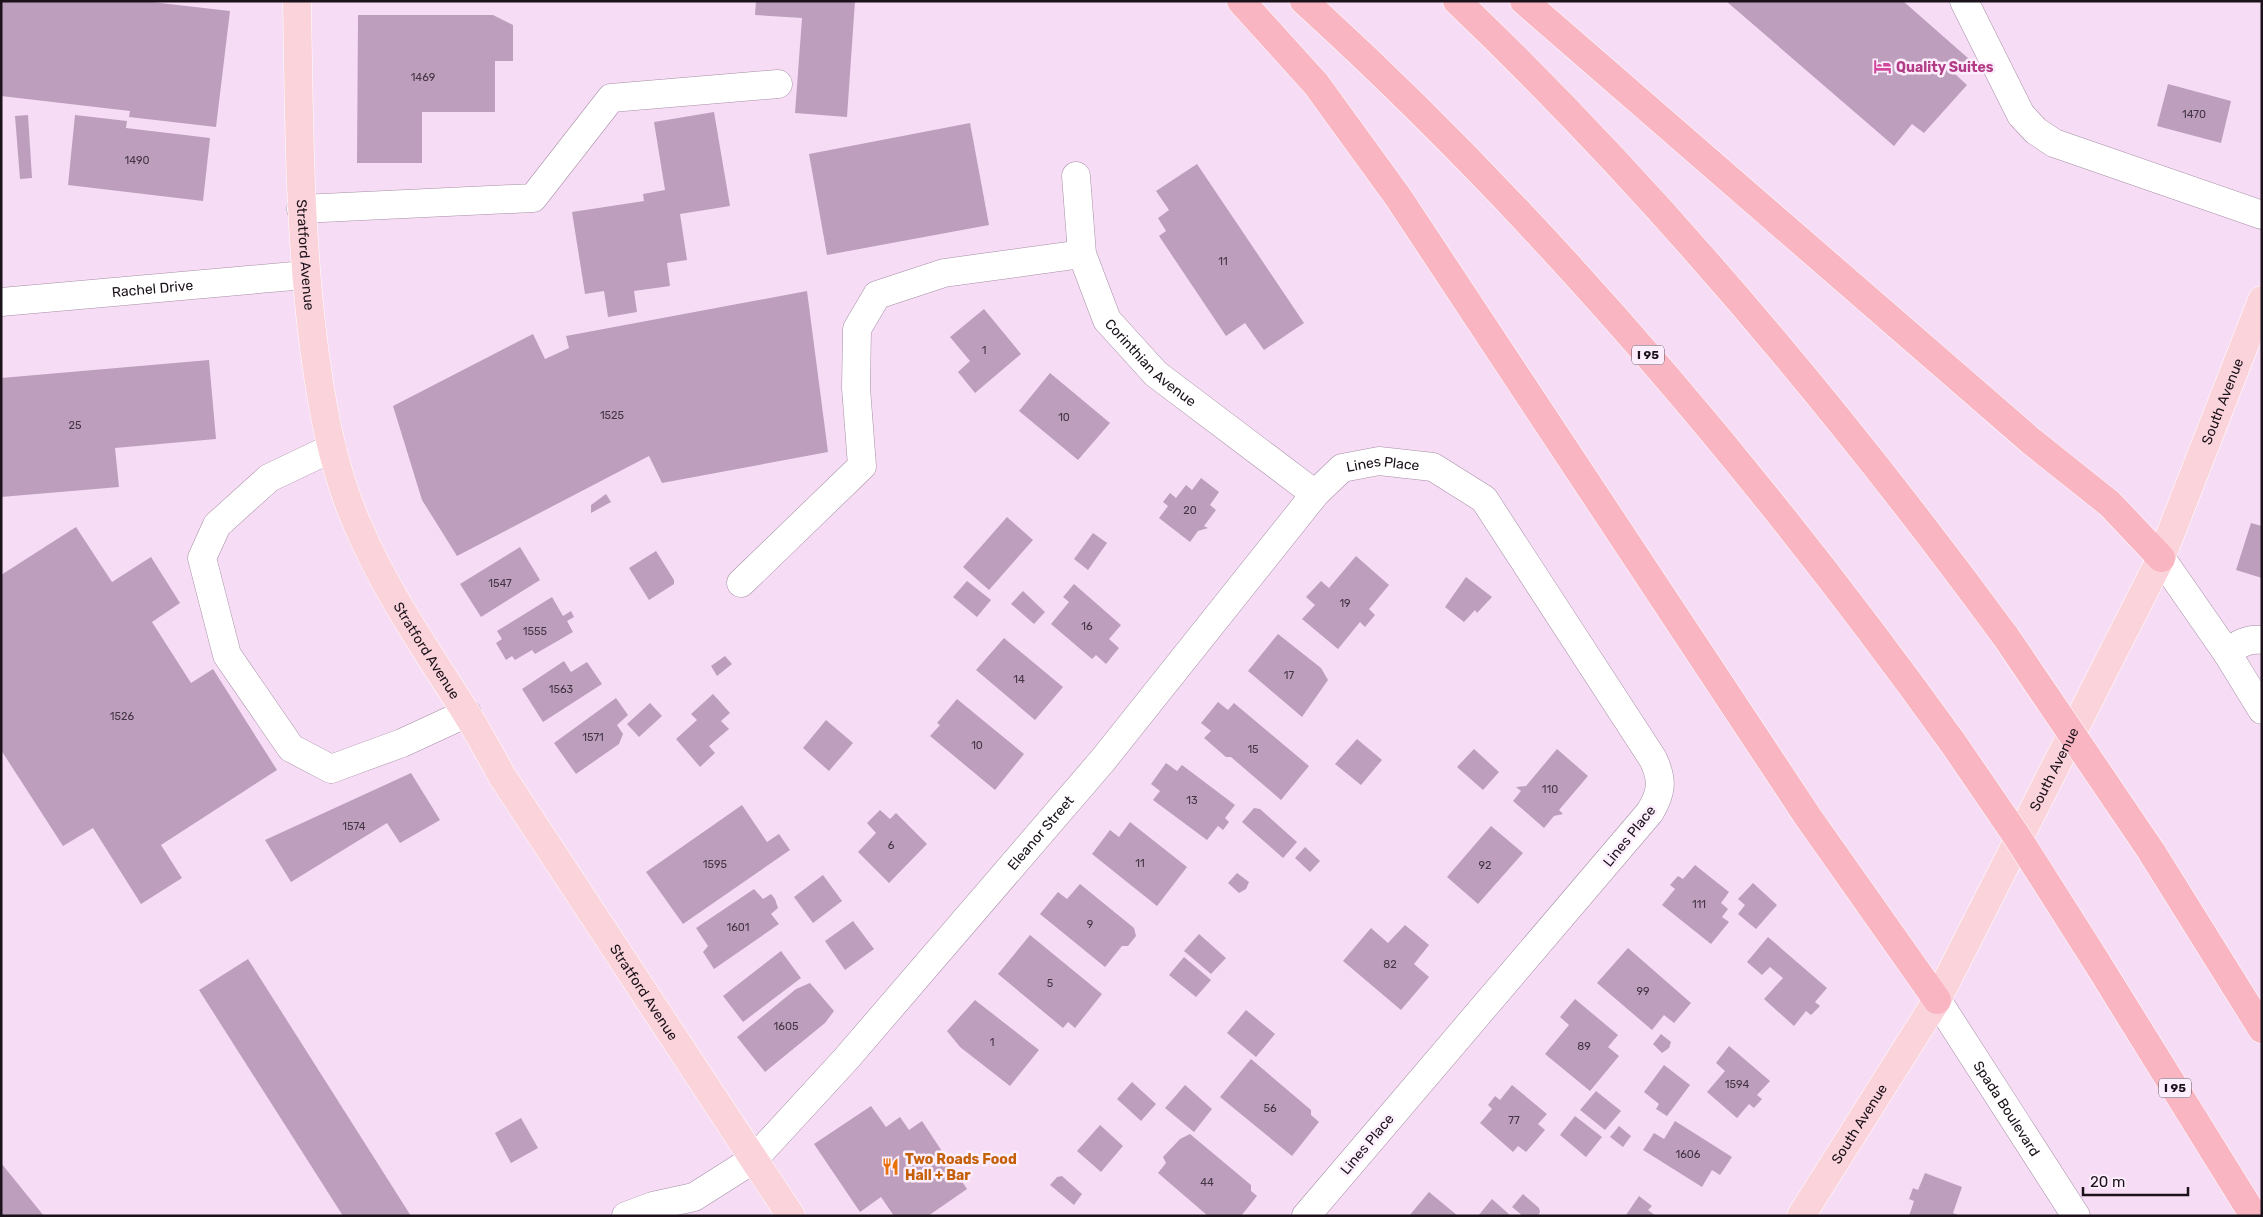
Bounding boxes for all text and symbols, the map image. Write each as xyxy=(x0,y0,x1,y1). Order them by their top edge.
hotel icon: Quality Suites xyxy=(1872,57,1892,77)
place label: Quality Suites xyxy=(1896,59,1994,76)
house number: 1469 xyxy=(411,71,435,84)
house number: 1470 xyxy=(2182,108,2206,121)
house number: 1490 xyxy=(125,154,149,167)
street label: Stratford Avenue xyxy=(293,199,318,311)
house number: 11 xyxy=(1218,255,1228,268)
street label: Rachel Drive xyxy=(111,277,194,301)
street label: Corinthian Avenue xyxy=(1101,315,1200,410)
house number: 1 xyxy=(982,344,986,357)
road number: I 95 xyxy=(1632,346,1664,364)
street label: South Avenue xyxy=(2198,356,2247,447)
house number: 1525 xyxy=(600,409,625,422)
house number: 10 xyxy=(1058,411,1070,424)
house number: 25 xyxy=(69,419,82,432)
street label: Lines Place xyxy=(1345,453,1421,476)
house number: 20 xyxy=(1183,504,1197,517)
house number: 1547 xyxy=(488,577,512,590)
house number: 19 xyxy=(1339,597,1351,610)
street label: Stratford Avenue xyxy=(390,599,463,703)
house number: 16 xyxy=(1081,620,1093,633)
house number: 1555 xyxy=(523,625,548,638)
house number: 17 xyxy=(1284,669,1295,682)
house number: 14 xyxy=(1013,673,1025,686)
house number: 1563 xyxy=(549,683,574,696)
house number: 1526 xyxy=(110,710,135,723)
street label: South Avenue xyxy=(2026,725,2083,814)
house number: 1571 xyxy=(582,731,604,744)
house number: 10 xyxy=(971,739,983,752)
house number: 15 xyxy=(1247,743,1259,756)
house number: 110 xyxy=(1542,783,1558,796)
street label: Eleanor Street xyxy=(1004,792,1078,874)
house number: 13 xyxy=(1186,794,1198,807)
street label: Lines Place xyxy=(1600,802,1659,870)
house number: 1574 xyxy=(342,820,366,833)
house number: 6 xyxy=(888,839,895,852)
house number: 11 xyxy=(1135,857,1145,870)
house number: 1595 xyxy=(703,858,728,871)
house number: 92 xyxy=(1479,859,1491,872)
house number: 111 xyxy=(1692,898,1706,911)
house number: 9 xyxy=(1087,918,1093,931)
house number: 1601 xyxy=(726,921,750,934)
street label: Stratford Avenue xyxy=(606,941,681,1044)
house number: 82 xyxy=(1383,958,1397,971)
house number: 5 xyxy=(1047,977,1054,990)
house number: 99 xyxy=(1636,985,1650,998)
house number: 1605 xyxy=(774,1020,799,1033)
house number: 1 xyxy=(990,1036,994,1049)
house number: 89 xyxy=(1577,1040,1591,1053)
street label: Spada Boulevard xyxy=(1969,1058,2043,1160)
house number: 1594 xyxy=(1725,1078,1749,1091)
road number: I 95 xyxy=(2159,1078,2191,1098)
street label: South Avenue xyxy=(1828,1081,1891,1167)
house number: 56 xyxy=(1263,1102,1277,1115)
street label: Lines Place xyxy=(1337,1110,1398,1178)
house number: 77 xyxy=(1508,1114,1520,1127)
house number: 1606 xyxy=(1676,1148,1701,1161)
place label: Two Roads Food Hall + Bar xyxy=(905,1151,1017,1184)
restaurant icon: Two Roads Food Hall + Bar xyxy=(881,1157,901,1177)
scale bar xyxy=(2083,1164,2188,1196)
text: 20 m xyxy=(2090,1173,2125,1191)
house number: 44 xyxy=(1200,1176,1214,1189)

